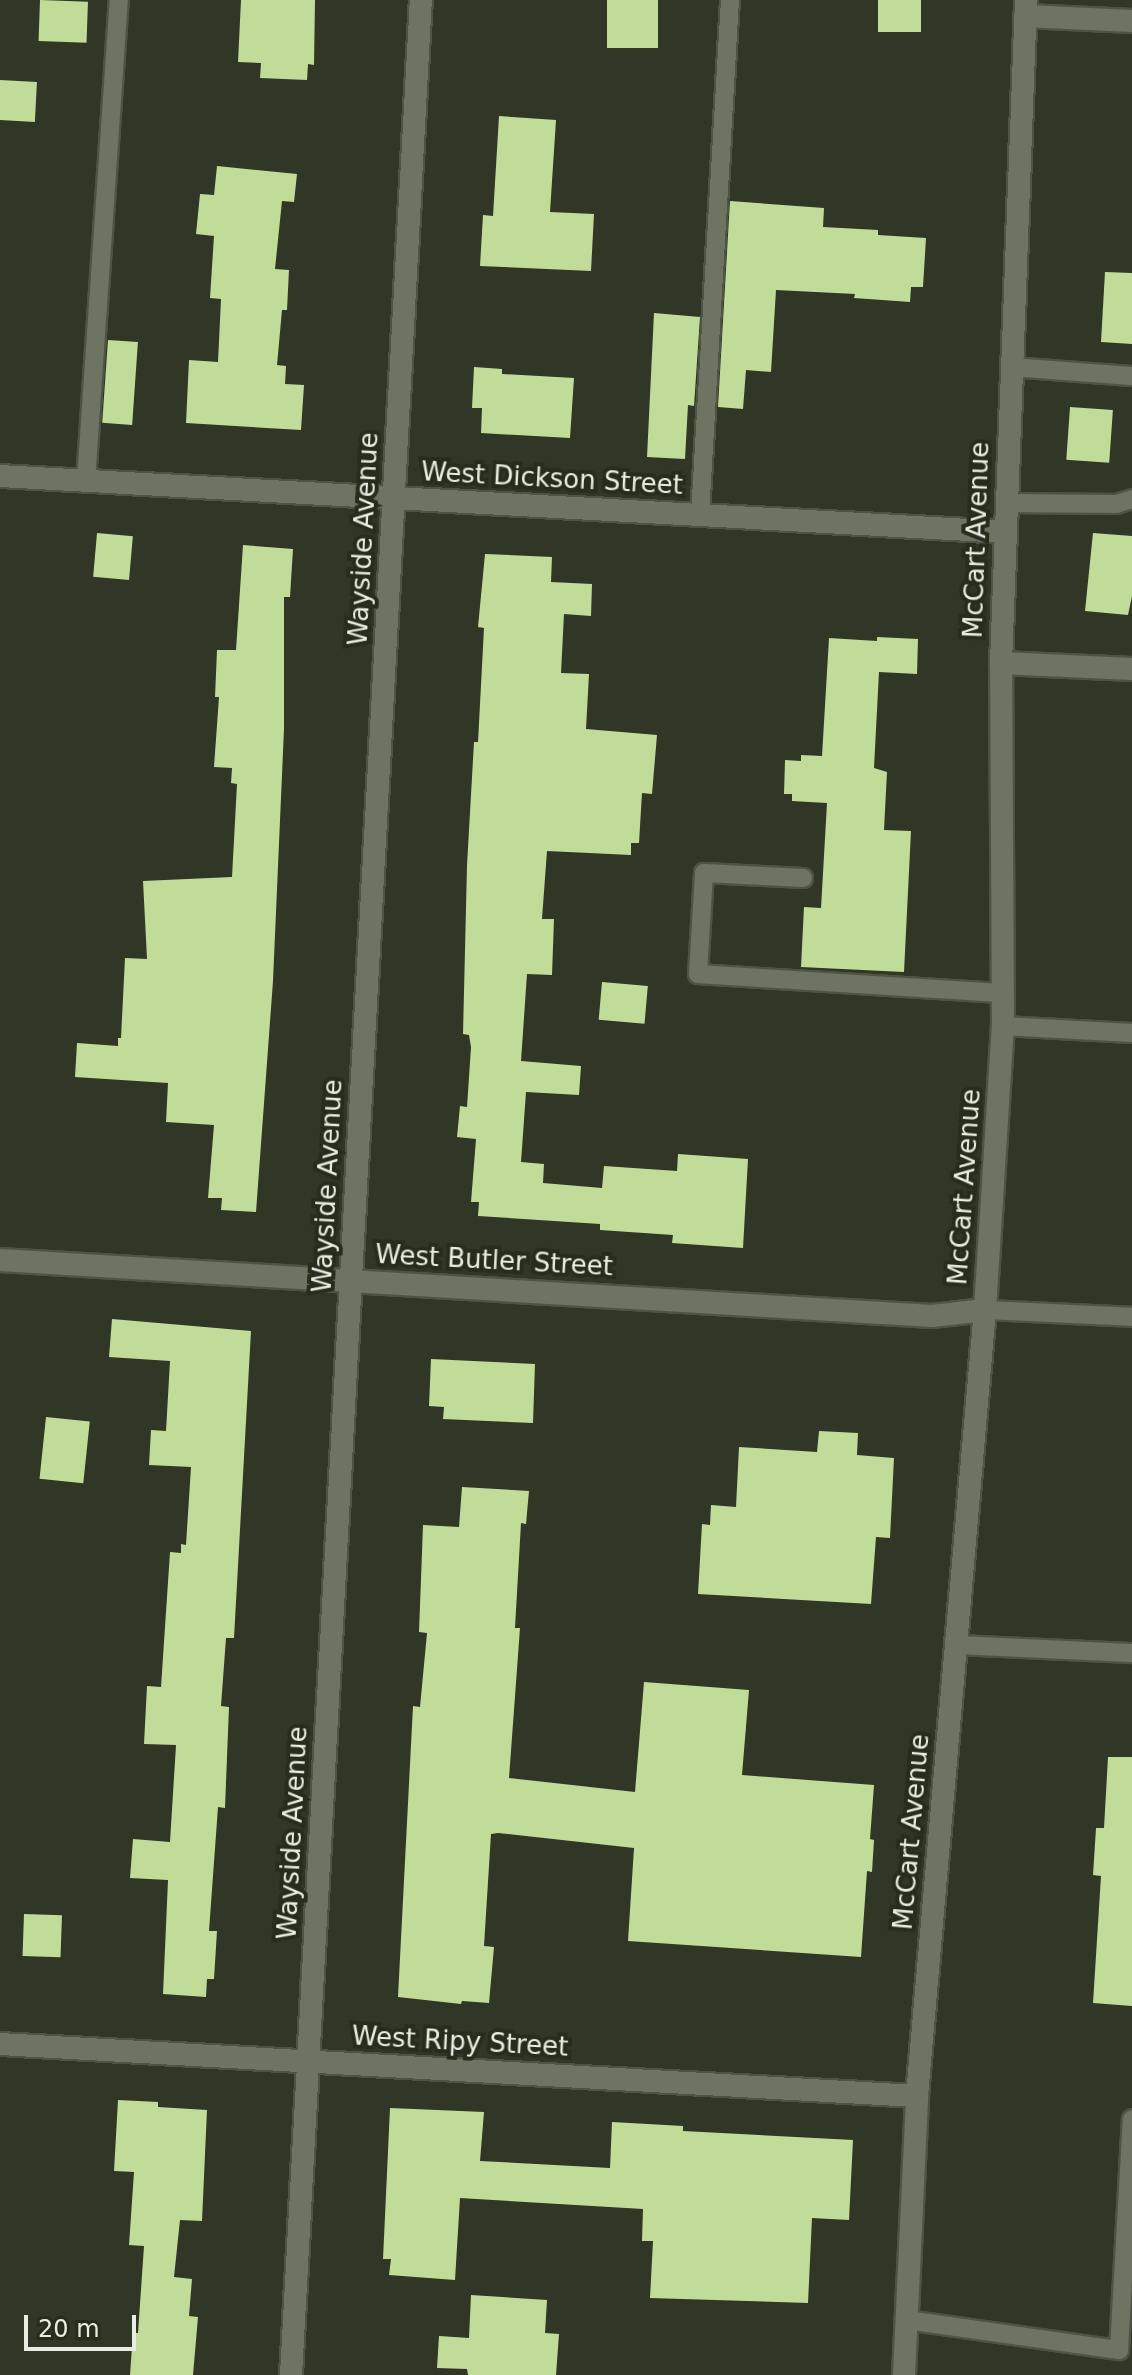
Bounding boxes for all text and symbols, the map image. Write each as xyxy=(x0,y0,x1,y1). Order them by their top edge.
street label: Wayside Avenue xyxy=(343,432,385,646)
street label: McCart Avenue xyxy=(958,441,996,639)
street label: West Dickson Street xyxy=(420,457,684,501)
street label: Wayside Avenue xyxy=(307,1079,349,1293)
street label: McCart Avenue xyxy=(943,1088,987,1286)
street label: West Butler Street xyxy=(374,1239,614,1283)
street label: Wayside Avenue xyxy=(272,1726,314,1940)
street label: McCart Avenue xyxy=(888,1733,936,1931)
street label: West Ripy Street xyxy=(351,2021,569,2063)
scale bar xyxy=(28,2299,140,2349)
text: 20 m xyxy=(38,2315,100,2343)

